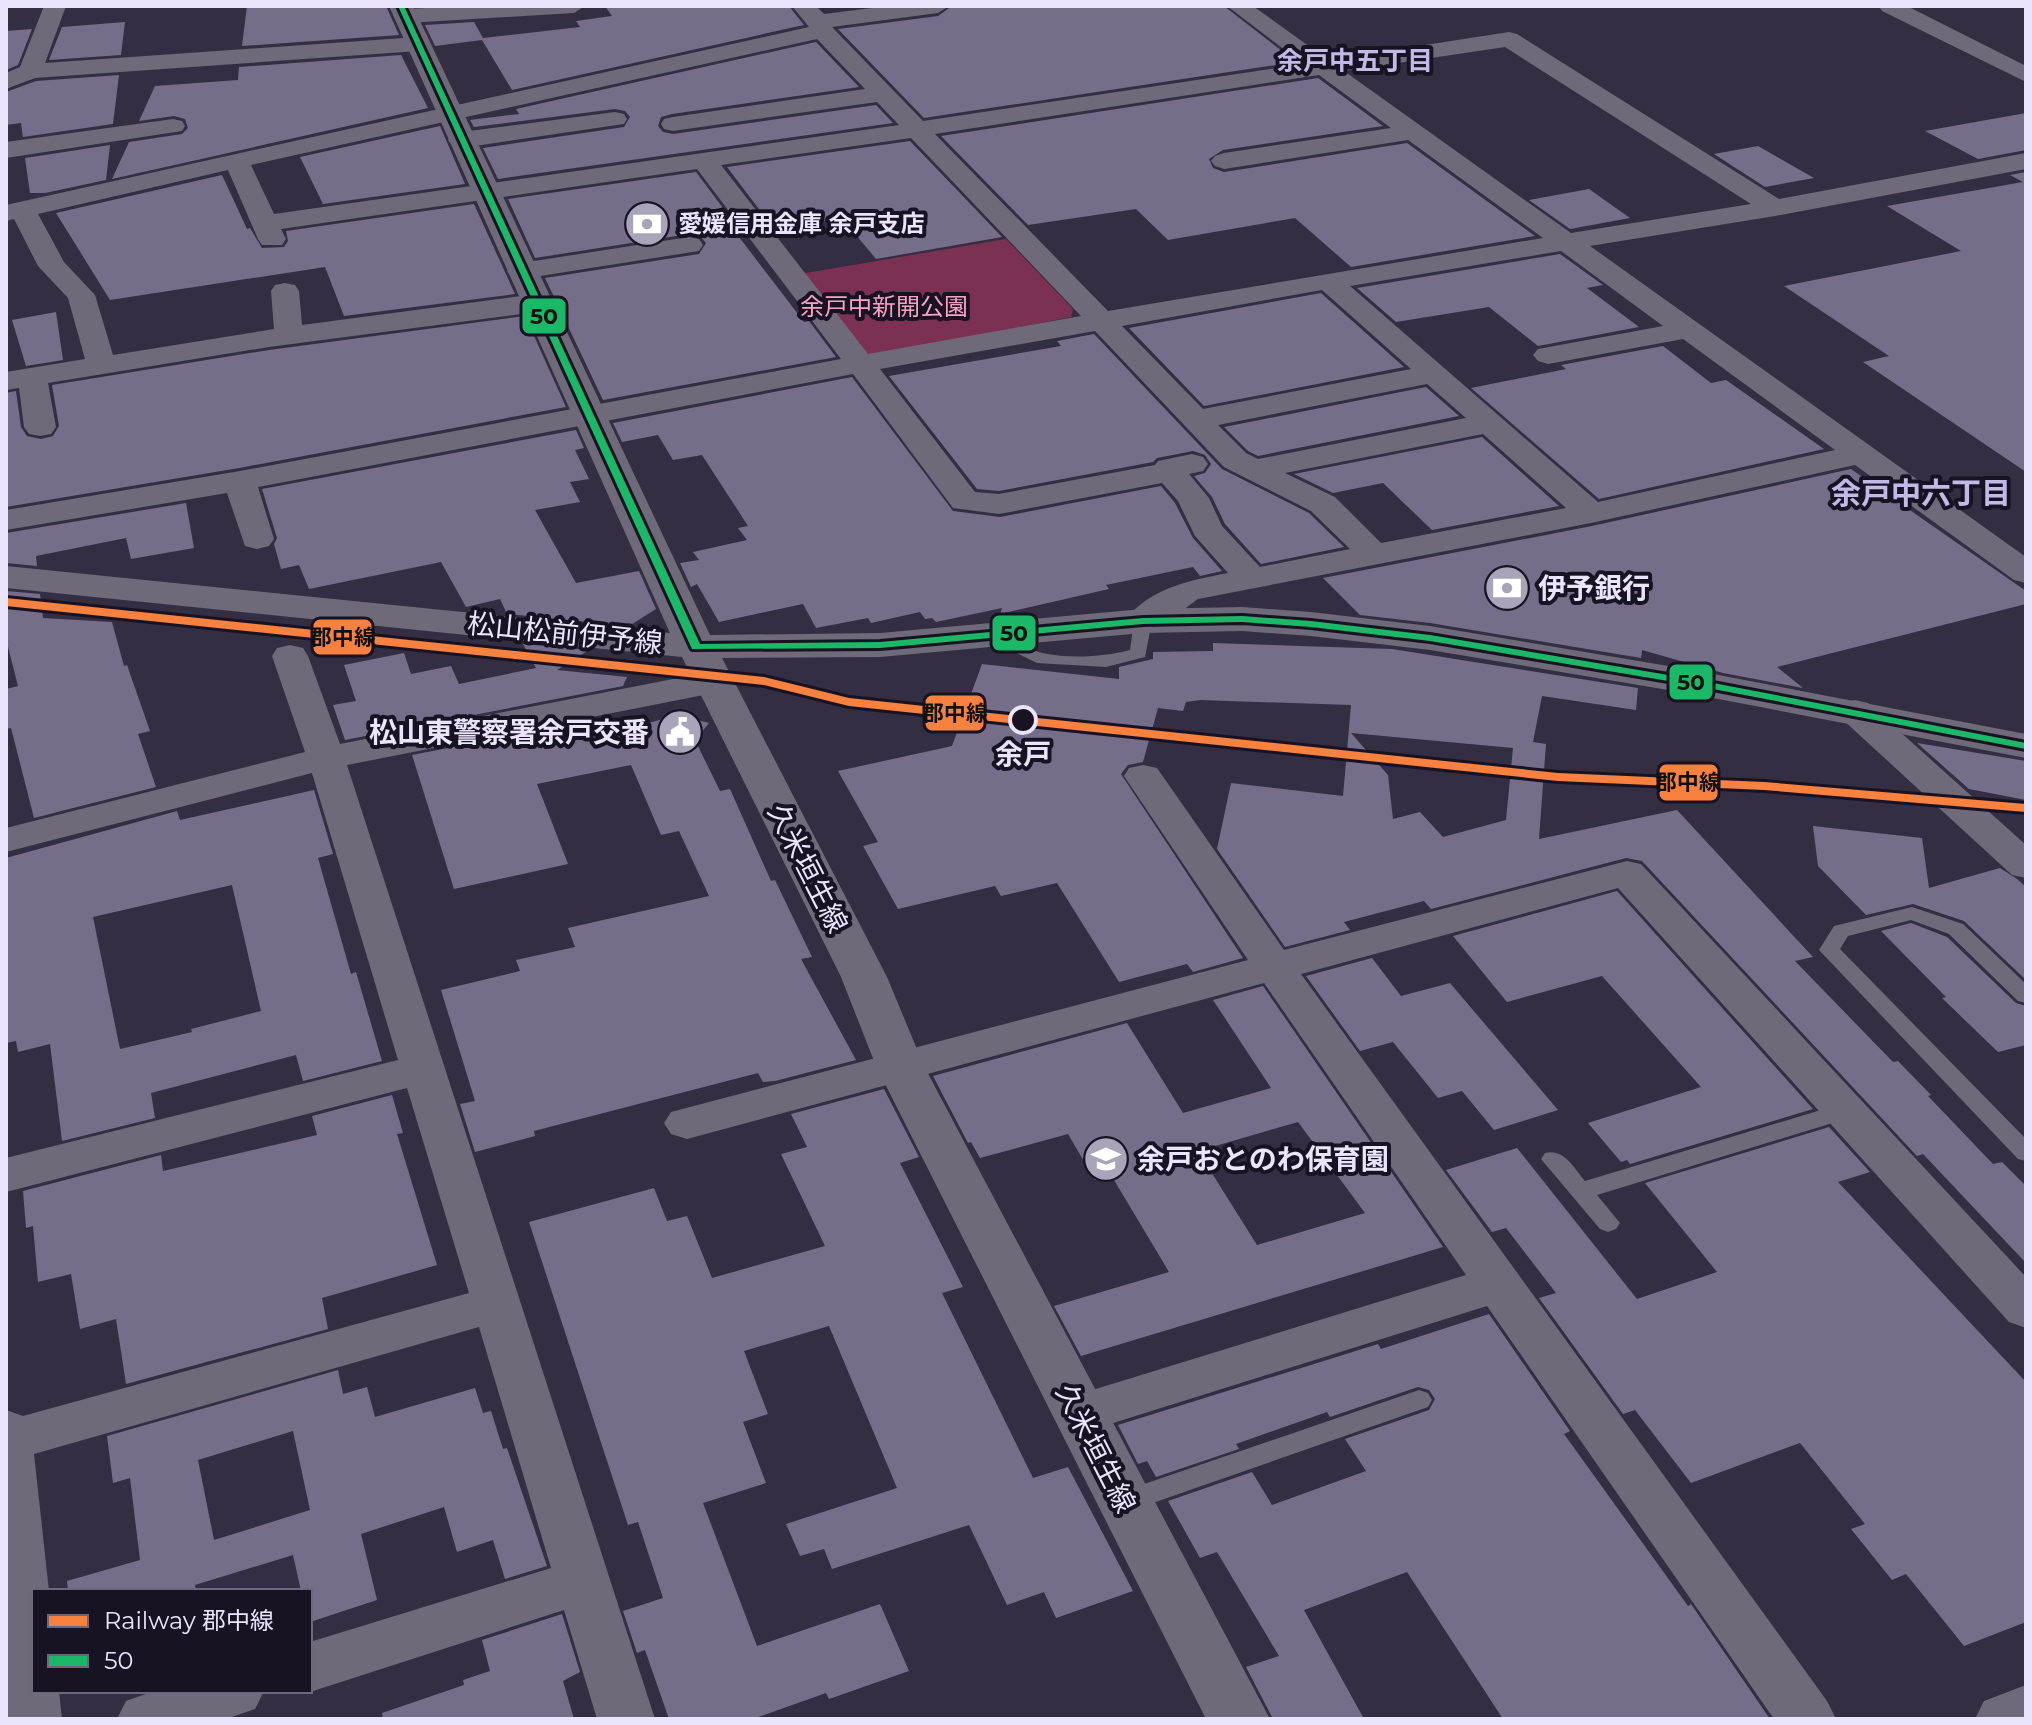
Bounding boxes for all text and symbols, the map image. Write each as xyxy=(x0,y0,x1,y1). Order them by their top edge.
district label: 余戸中五丁目 xyxy=(1277,45,1433,77)
bank icon: 愛媛信用金庫 余戸支店 xyxy=(623,200,671,248)
place label: 愛媛信用金庫 余戸支店 xyxy=(678,209,925,238)
park label: 余戸中新開公園 xyxy=(800,292,968,321)
line badge: 50 xyxy=(521,297,567,335)
text: 50 xyxy=(530,303,558,330)
district label: 余戸中六丁目 xyxy=(1831,475,2011,512)
bank icon: 伊予銀行 xyxy=(1483,564,1531,612)
place label: 伊予銀行 xyxy=(1538,571,1650,605)
street label: 松山松前伊予線 xyxy=(466,606,664,660)
line badge: 50 xyxy=(991,614,1037,652)
line badge: 郡中線 xyxy=(312,618,373,656)
text: 50 xyxy=(1000,620,1028,647)
text: 郡中線 xyxy=(310,624,376,651)
line badge: 50 xyxy=(1668,663,1714,701)
text: 50 xyxy=(1677,669,1705,696)
line badge: 郡中線 xyxy=(924,694,985,732)
text: 郡中線 xyxy=(922,700,988,727)
marker: 余戸 xyxy=(1009,706,1037,734)
public building icon: 松山東警察署余戸交番 xyxy=(656,708,704,756)
place label: 松山東警察署余戸交番 xyxy=(369,715,649,749)
place label: 余戸 xyxy=(995,737,1051,771)
line badge: 郡中線 xyxy=(1658,763,1719,802)
text: 郡中線 xyxy=(1655,769,1721,796)
street label: 久米垣生線 xyxy=(761,798,855,938)
school or university icon: 余戸おとのわ保育園 xyxy=(1082,1135,1130,1183)
place label: 余戸おとのわ保育園 xyxy=(1137,1142,1389,1176)
street label: 久米垣生線 xyxy=(1049,1378,1143,1518)
legend xyxy=(32,1589,312,1693)
text: Railway 郡中線 xyxy=(104,1606,274,1635)
text: 50 xyxy=(104,1646,133,1675)

